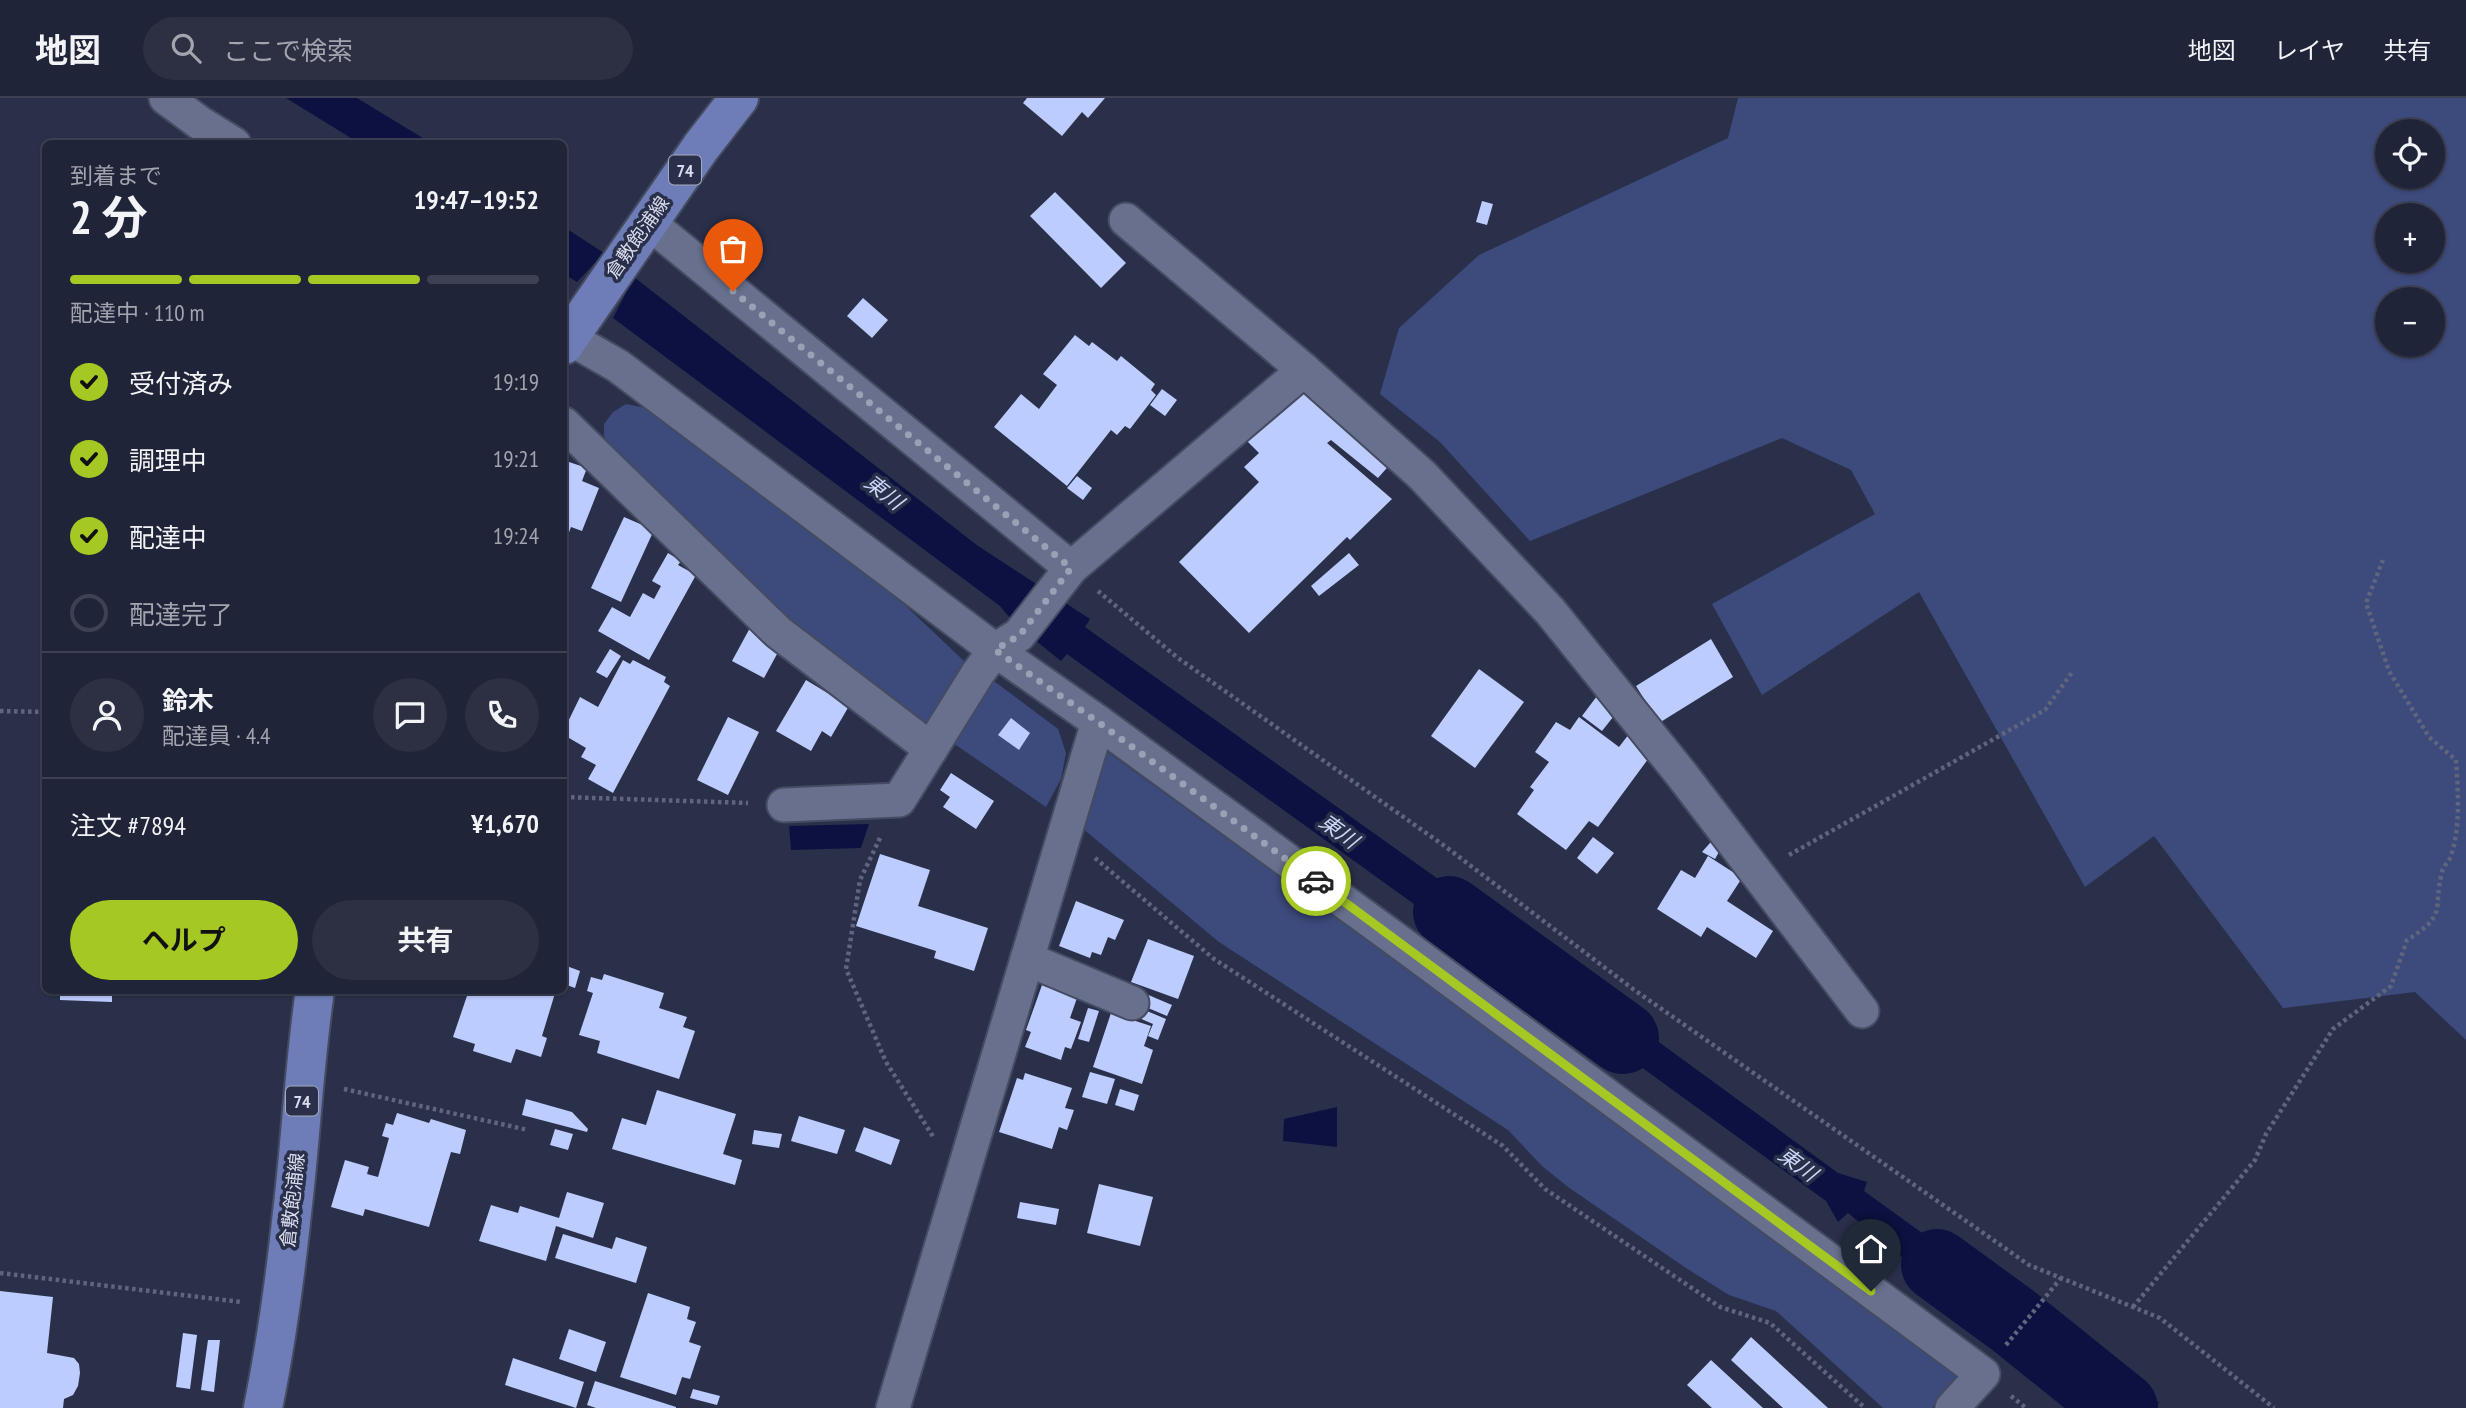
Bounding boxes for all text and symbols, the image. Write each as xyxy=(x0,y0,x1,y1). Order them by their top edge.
search box xyxy=(143,17,633,80)
text: 地図 xyxy=(35,28,101,71)
icon: search xyxy=(167,29,205,67)
text: ここで検索 xyxy=(223,34,353,67)
text: 地図 xyxy=(2188,35,2236,66)
text: レイヤ xyxy=(2274,35,2345,66)
text: 共有 xyxy=(2383,35,2431,66)
map controls xyxy=(2375,119,2445,357)
button: locate xyxy=(2375,119,2445,189)
road number: 74 xyxy=(669,156,701,184)
text: 到着まで xyxy=(70,161,162,190)
text: 19:47–19:52 xyxy=(414,183,539,216)
text: 2 分 xyxy=(70,187,147,247)
street label: 倉敷飽浦線 xyxy=(600,191,674,283)
button: + xyxy=(2375,203,2445,273)
pin xyxy=(703,219,763,291)
icon: bag xyxy=(714,230,752,268)
button: − xyxy=(2375,287,2445,357)
text: 配達中 · 110 m xyxy=(70,298,205,327)
icon: check xyxy=(70,363,108,401)
text: 受付済み xyxy=(129,367,233,400)
text: 19:19 xyxy=(493,367,539,396)
icon: check xyxy=(70,440,108,478)
text: 調理中 xyxy=(129,444,207,477)
text: 19:21 xyxy=(493,444,539,473)
water label: 東川 xyxy=(859,468,910,517)
icon: check xyxy=(70,517,108,555)
text: 配達中 xyxy=(129,521,207,554)
text: 19:24 xyxy=(493,521,539,550)
text: 配達完了 xyxy=(129,598,233,631)
button: person xyxy=(70,678,144,752)
button: chat xyxy=(373,678,447,752)
button: phone xyxy=(465,678,539,752)
text: 鈴木 xyxy=(162,684,214,717)
text: 配達員 · 4.4 xyxy=(162,721,270,750)
text: ¥1,670 xyxy=(471,807,539,840)
water label: 東川 xyxy=(1314,808,1366,855)
text: 注文 #7894 xyxy=(70,809,186,842)
courier xyxy=(1281,846,1351,916)
icon: car xyxy=(1297,862,1335,900)
button: ヘルプ xyxy=(70,900,298,980)
button: 共有 xyxy=(312,900,539,980)
road number: 74 xyxy=(286,1086,318,1116)
water label: 東川 xyxy=(1773,1141,1825,1188)
street label: 倉敷飽浦線 xyxy=(275,1151,309,1249)
pin xyxy=(1841,1219,1901,1291)
icon: home xyxy=(1852,1230,1890,1268)

